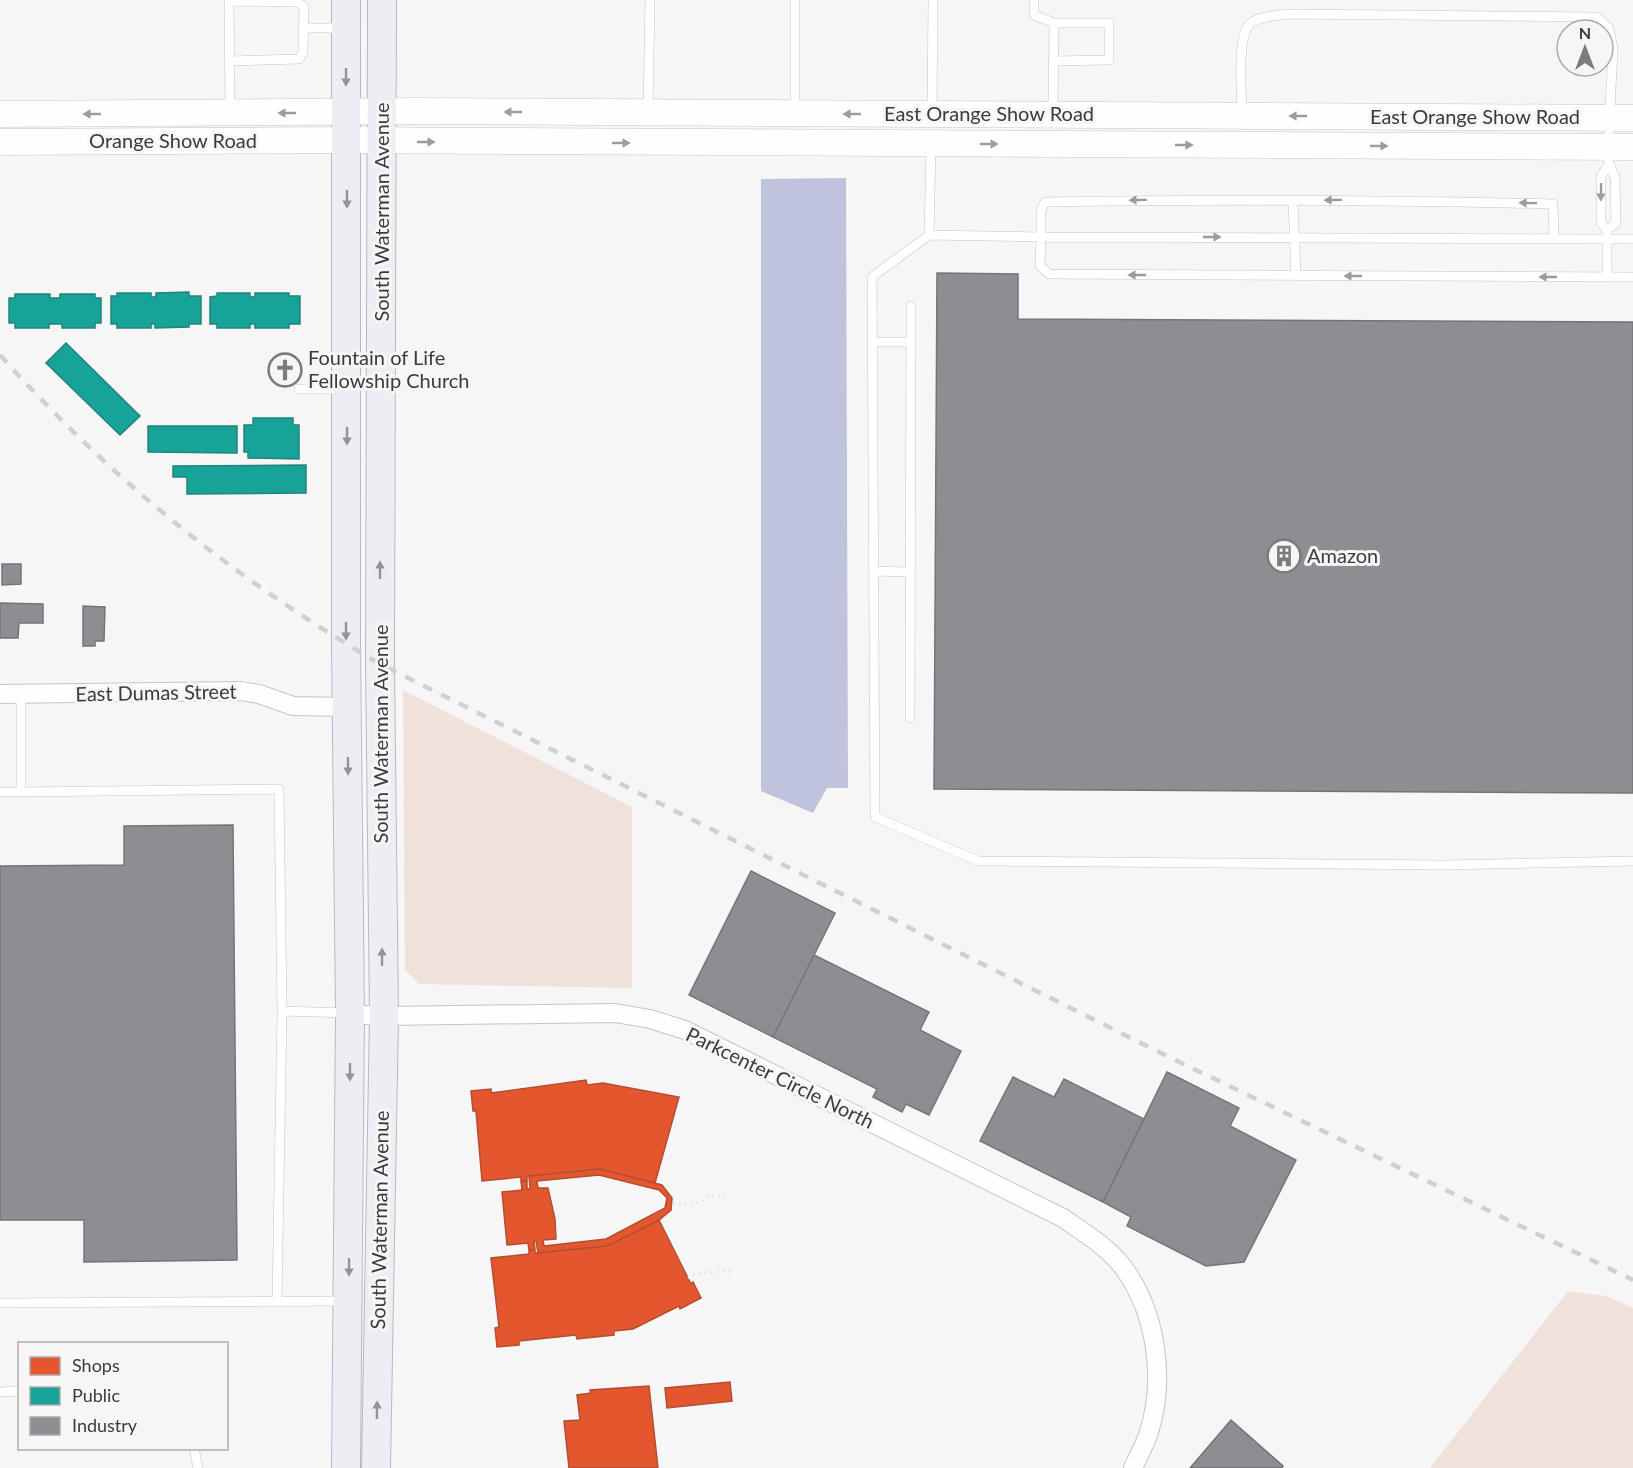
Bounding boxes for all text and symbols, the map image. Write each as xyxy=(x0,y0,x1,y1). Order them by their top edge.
north arrow xyxy=(1555,18,1615,78)
text: N xyxy=(1579,23,1591,42)
one-way arrow xyxy=(341,68,351,87)
street label: East Orange Show Road xyxy=(884,101,1094,125)
street label: South Waterman Avenue xyxy=(369,102,393,322)
street label: East Orange Show Road xyxy=(1370,104,1580,128)
one-way arrow xyxy=(503,107,522,117)
one-way arrow xyxy=(278,108,297,118)
one-way arrow xyxy=(83,109,102,119)
one-way arrow xyxy=(843,109,862,119)
one-way arrow xyxy=(1288,111,1307,121)
street label: Orange Show Road xyxy=(89,128,257,152)
one-way arrow xyxy=(416,137,435,147)
one-way arrow xyxy=(611,138,630,148)
one-way arrow xyxy=(980,139,999,149)
one-way arrow xyxy=(1175,140,1194,150)
one-way arrow xyxy=(1370,141,1389,151)
one-way arrow xyxy=(1596,183,1606,202)
one-way arrow xyxy=(342,189,352,208)
one-way arrow xyxy=(1129,195,1148,205)
one-way arrow xyxy=(1324,195,1343,205)
one-way arrow xyxy=(1519,199,1538,208)
one-way arrow xyxy=(1202,232,1221,242)
one-way arrow xyxy=(1128,270,1147,280)
one-way arrow xyxy=(1344,271,1363,281)
one-way arrow xyxy=(1539,272,1558,282)
place label: Fountain of Life Fellowship Church xyxy=(308,345,469,392)
church icon: Fountain of Life Fellowship Church xyxy=(267,352,303,388)
one-way arrow xyxy=(342,426,352,445)
building icon: Amazon xyxy=(1266,538,1302,574)
place label: Amazon xyxy=(1307,543,1378,567)
one-way arrow xyxy=(375,560,385,579)
one-way arrow xyxy=(341,621,351,640)
street label: South Waterman Avenue xyxy=(368,624,392,844)
street label: East Dumas Street xyxy=(75,679,237,705)
one-way arrow xyxy=(343,756,352,775)
one-way arrow xyxy=(377,948,387,967)
street label: Parkcenter Circle North xyxy=(683,1021,878,1133)
one-way arrow xyxy=(345,1063,354,1082)
street label: South Waterman Avenue xyxy=(365,1110,393,1330)
one-way arrow xyxy=(344,1258,354,1277)
legend xyxy=(18,1342,228,1450)
text: Shops xyxy=(72,1354,120,1376)
text: Public xyxy=(72,1384,120,1406)
one-way arrow xyxy=(372,1400,382,1419)
text: Industry xyxy=(72,1414,138,1436)

